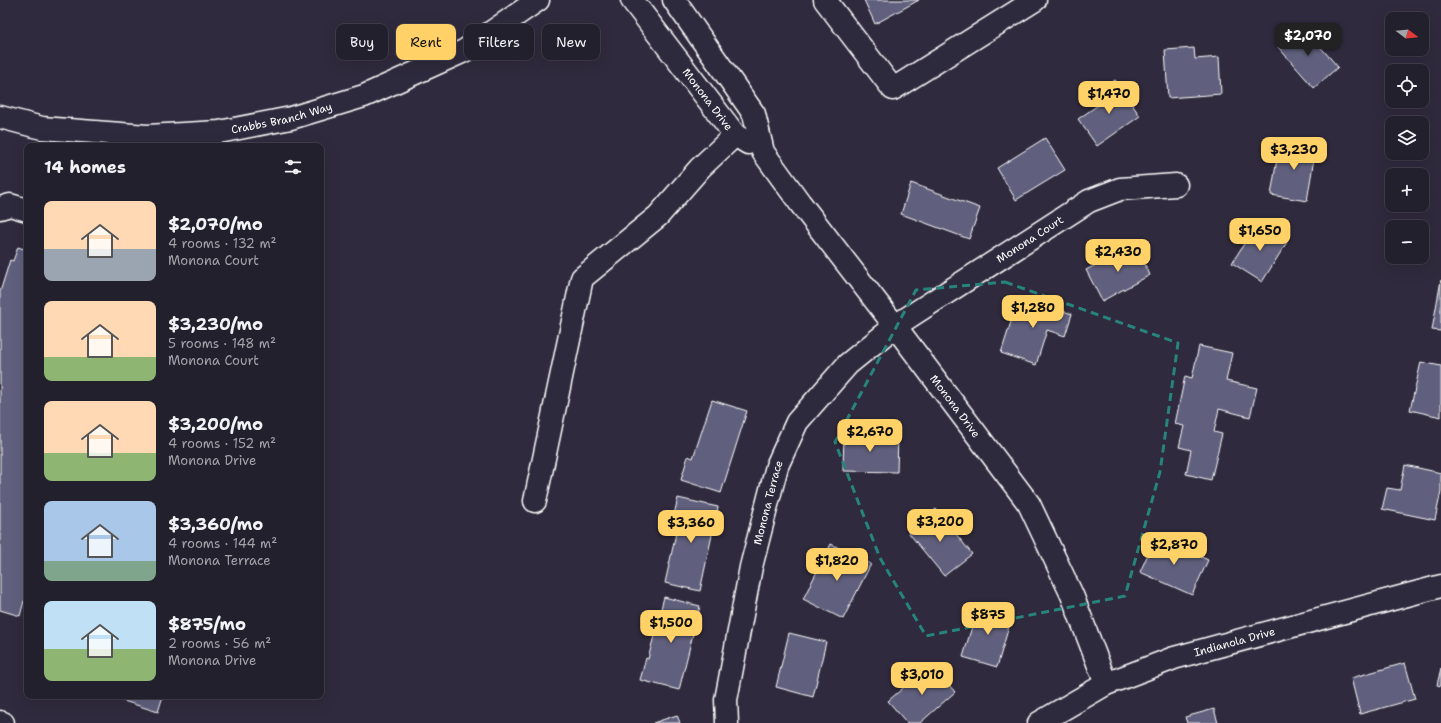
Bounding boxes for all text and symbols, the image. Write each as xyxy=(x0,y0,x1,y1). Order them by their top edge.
north arrow xyxy=(1385,12,1429,56)
map controls xyxy=(1385,12,1429,264)
pin: $2,070 xyxy=(1275,23,1341,57)
chip: Buy xyxy=(336,24,388,60)
chip: Rent xyxy=(396,24,456,60)
chip: Filters xyxy=(464,24,534,60)
chip: New xyxy=(542,24,600,60)
text: $2,070 xyxy=(1284,27,1332,44)
button: locate xyxy=(1385,64,1429,108)
street label: Monona Drive xyxy=(679,65,736,134)
pin: $1,470 xyxy=(1076,81,1142,115)
text: $1,470 xyxy=(1087,85,1131,102)
street label: Crabbs Branch Way xyxy=(230,99,334,137)
button: layers xyxy=(1385,116,1429,160)
pin: $3,230 xyxy=(1261,137,1327,171)
text: $3,230 xyxy=(1270,141,1318,158)
text: 14 homes xyxy=(44,156,126,178)
icon: filters xyxy=(282,156,304,178)
button: + xyxy=(1385,168,1429,212)
street label: Monona Court xyxy=(994,212,1067,267)
text: $2,070/mo xyxy=(168,213,263,235)
icon: home xyxy=(76,217,124,265)
pin: $1,650 xyxy=(1227,218,1293,252)
button: − xyxy=(1385,220,1429,264)
text: $1,650 xyxy=(1238,222,1282,239)
text: 4 rooms · 132 m² xyxy=(168,235,277,252)
pin: $2,430 xyxy=(1085,239,1151,273)
text: $2,430 xyxy=(1094,243,1142,260)
text: Monona Court xyxy=(168,252,259,269)
pin: $1,280 xyxy=(1000,295,1066,329)
text: $1,280 xyxy=(1011,299,1055,316)
text: $3,230/mo xyxy=(168,313,263,335)
icon: home xyxy=(76,317,124,365)
text: 5 rooms · 148 m² xyxy=(168,335,276,352)
text: Monona Court xyxy=(168,352,259,369)
street label: Monona Drive xyxy=(926,372,983,441)
text: $3,200/mo xyxy=(168,413,263,435)
icon: home xyxy=(76,417,124,465)
pin: $2,670 xyxy=(837,419,903,453)
text: $2,670 xyxy=(846,423,894,440)
text: 4 rooms · 152 m² xyxy=(168,435,276,452)
text: Monona Drive xyxy=(168,452,256,469)
street label: Monona Terrace xyxy=(750,458,787,547)
pin: $3,200 xyxy=(907,509,973,543)
pin: $3,360 xyxy=(658,510,724,544)
text: $3,360/mo xyxy=(168,513,263,535)
text: $3,200 xyxy=(916,513,964,530)
text: $3,360 xyxy=(667,514,715,531)
icon: home xyxy=(76,517,124,565)
pin: $2,870 xyxy=(1141,532,1207,566)
text: 4 rooms · 144 m² xyxy=(168,535,277,552)
text: $2,870 xyxy=(1150,536,1198,553)
pin: $1,820 xyxy=(804,548,870,582)
text: Monona Terrace xyxy=(168,552,271,569)
text: $1,820 xyxy=(815,552,859,569)
pin: $875 xyxy=(964,602,1012,636)
text: $875 xyxy=(971,606,1005,623)
pin: $1,500 xyxy=(638,610,704,644)
text: $875/mo xyxy=(168,613,246,635)
text: $1,500 xyxy=(649,614,693,631)
icon: home xyxy=(76,617,124,665)
street label: Indianola Drive xyxy=(1192,624,1277,660)
text: 2 rooms · 56 m² xyxy=(168,635,271,652)
text: Monona Drive xyxy=(168,652,256,669)
pin: $3,010 xyxy=(889,662,955,696)
text: $3,010 xyxy=(900,666,944,683)

